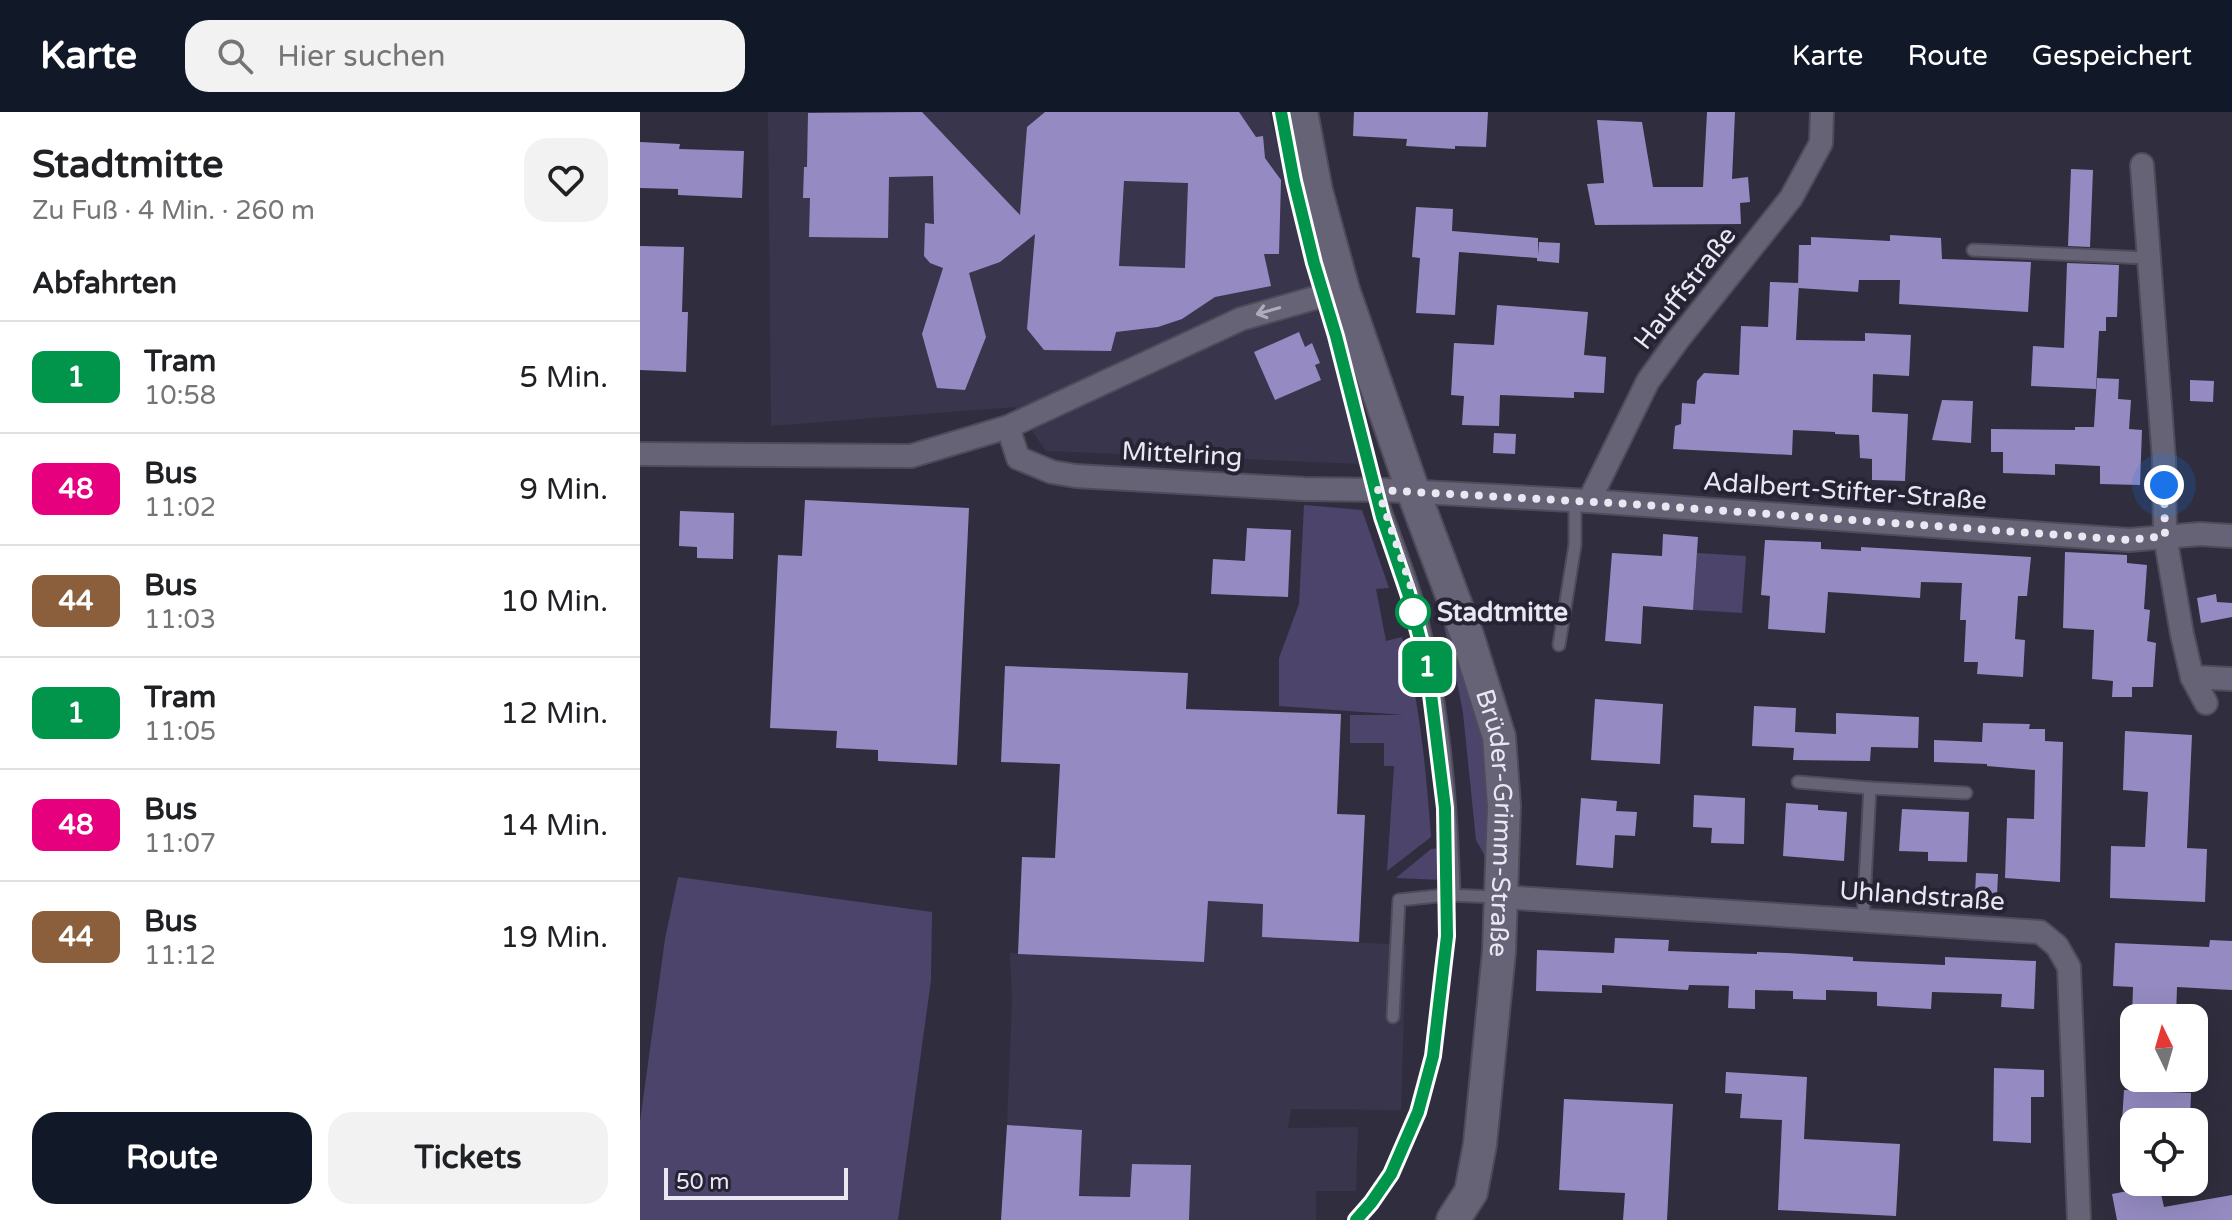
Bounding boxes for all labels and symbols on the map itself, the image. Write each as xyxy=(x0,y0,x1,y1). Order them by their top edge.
street label: Hauffstraße xyxy=(1627,220,1743,356)
one-way arrow xyxy=(1255,304,1281,319)
street label: Mittelring xyxy=(1121,435,1243,473)
your location xyxy=(2144,465,2184,505)
street label: Adalbert-Stifter-Straße xyxy=(1702,466,1988,516)
marker: Stadtmitte xyxy=(1396,595,1430,629)
place label: Stadtmitte xyxy=(1437,597,1568,628)
line badge: 1 xyxy=(1401,641,1453,693)
street label: Brüder-Grimm-Straße xyxy=(1469,685,1520,958)
street label: Uhlandstraße xyxy=(1838,875,2006,917)
north arrow xyxy=(2120,1004,2208,1092)
scale bar xyxy=(664,1164,848,1200)

